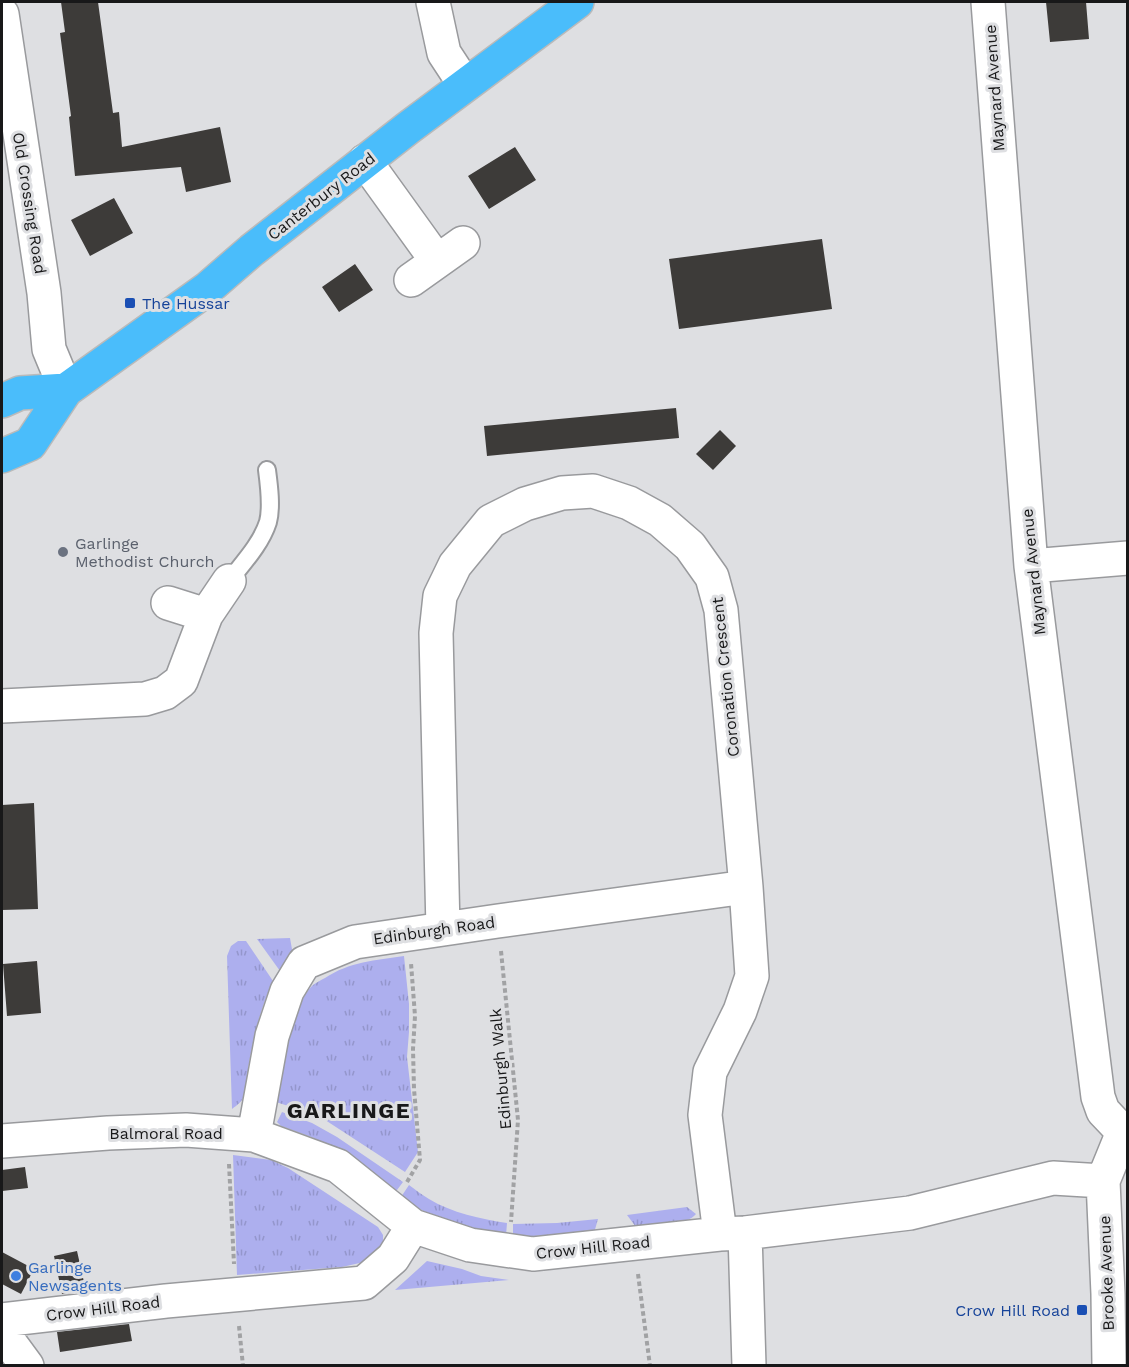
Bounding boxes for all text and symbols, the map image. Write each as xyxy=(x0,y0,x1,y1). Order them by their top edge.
street label: Maynard Avenue xyxy=(981,24,1008,152)
street label: Old Crossing Road xyxy=(9,131,50,275)
street label: Canterbury Road xyxy=(264,149,379,244)
place label: The Hussar xyxy=(142,294,230,313)
marker: The Hussar xyxy=(123,296,137,310)
street label: Maynard Avenue xyxy=(1017,508,1050,636)
place label: Garlinge Methodist Church xyxy=(75,534,215,571)
marker: Garlinge Methodist Church xyxy=(56,545,70,559)
street label: Coronation Crescent xyxy=(708,596,743,758)
street label: Edinburgh Road xyxy=(372,913,496,948)
street label: Edinburgh Walk xyxy=(486,1008,515,1130)
district label: GARLINGE xyxy=(287,1098,411,1123)
street label: Balmoral Road xyxy=(109,1124,223,1143)
street label: Brooke Avenue xyxy=(1095,1215,1118,1331)
street label: Crow Hill Road xyxy=(535,1232,651,1263)
place label: Garlinge Newsagents xyxy=(28,1258,122,1295)
marker: Garlinge Newsagents xyxy=(9,1269,23,1283)
street label: Crow Hill Road xyxy=(45,1292,161,1325)
place label: Crow Hill Road xyxy=(955,1301,1070,1320)
marker: Crow Hill Road xyxy=(1075,1303,1089,1317)

